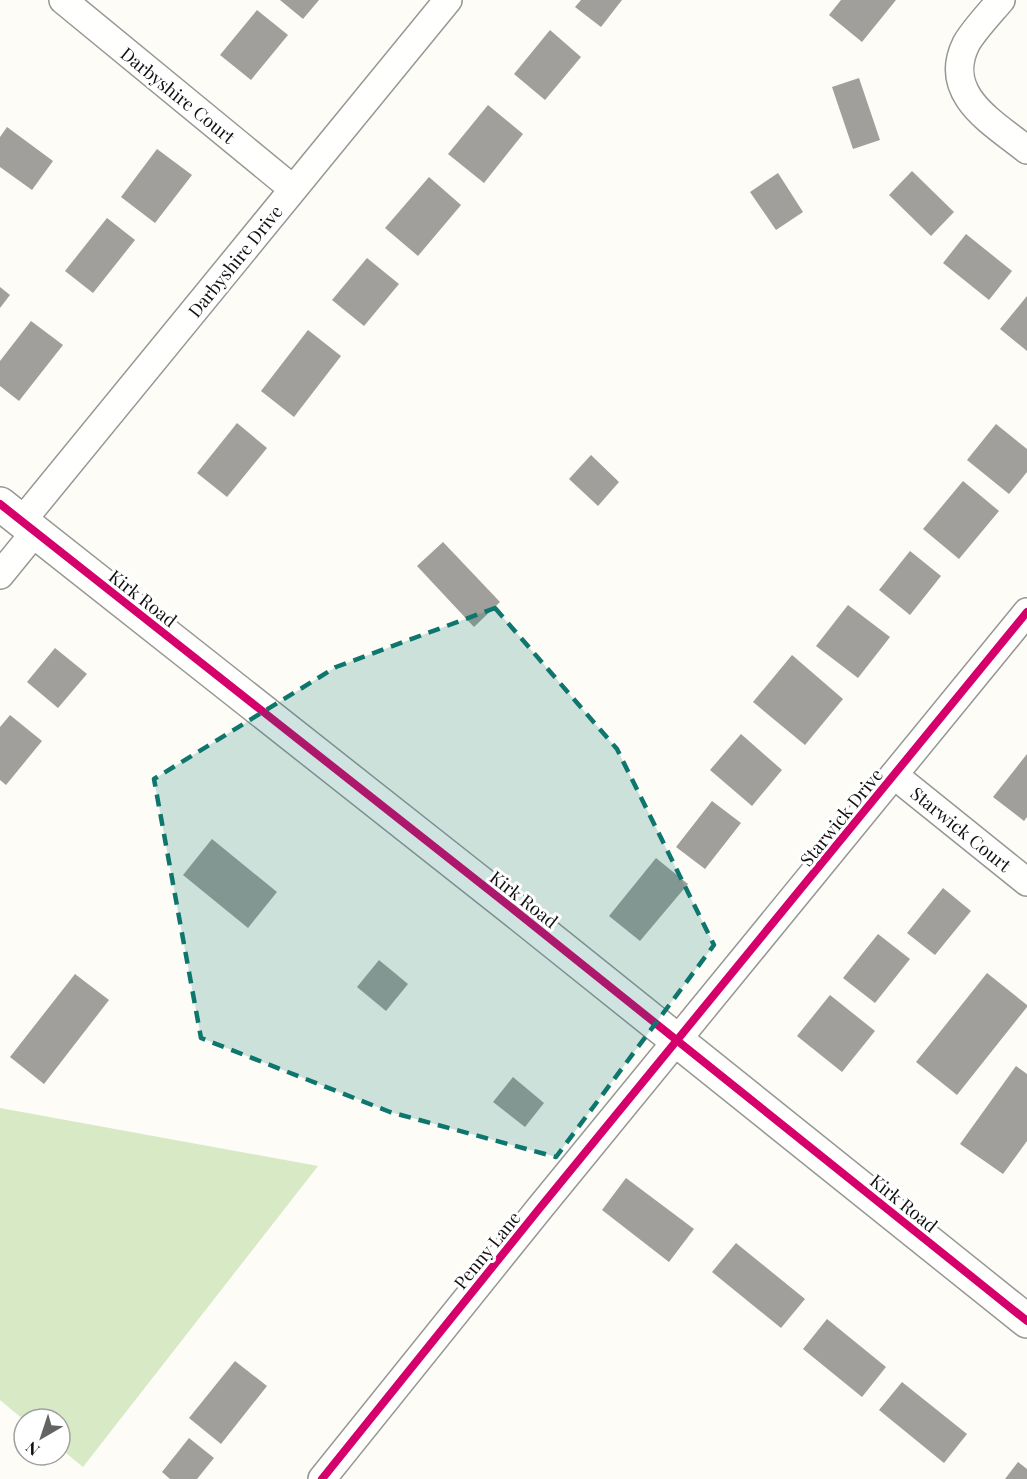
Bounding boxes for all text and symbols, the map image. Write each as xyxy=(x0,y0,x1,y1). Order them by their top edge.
street label: Darbyshire Court xyxy=(116,41,241,149)
street label: Darbyshire Drive xyxy=(182,200,288,322)
street label: Kirk Road xyxy=(104,564,182,632)
street label: Starwick Drive xyxy=(794,763,888,871)
street label: Starwick Court xyxy=(906,781,1017,877)
street label: Kirk Road xyxy=(485,865,563,933)
street label: Kirk Road xyxy=(865,1169,943,1238)
street label: Penny Lane xyxy=(448,1206,526,1294)
north arrow xyxy=(12,1407,72,1467)
text: N xyxy=(21,1437,43,1461)

